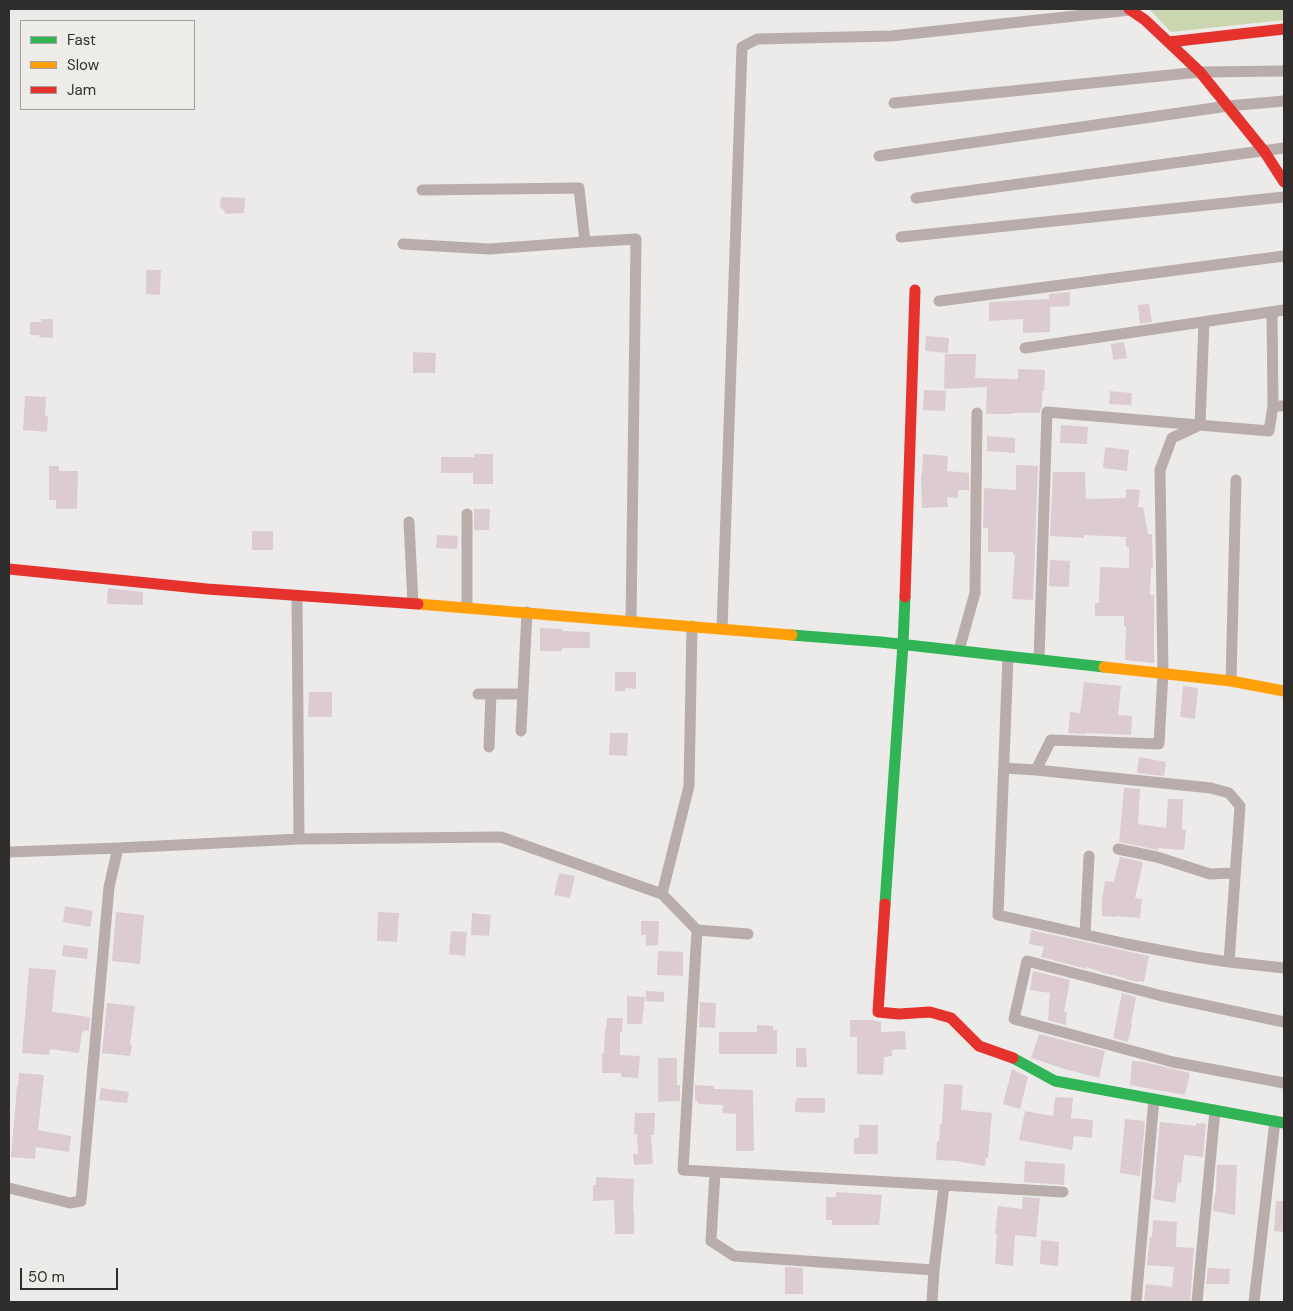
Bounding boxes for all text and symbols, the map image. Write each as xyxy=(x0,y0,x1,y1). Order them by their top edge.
legend xyxy=(20,20,195,110)
text: Fast xyxy=(67,30,96,50)
text: Slow xyxy=(67,55,99,75)
text: Jam xyxy=(67,80,96,100)
scale bar xyxy=(22,1258,120,1290)
text: 50 m xyxy=(28,1267,65,1287)

